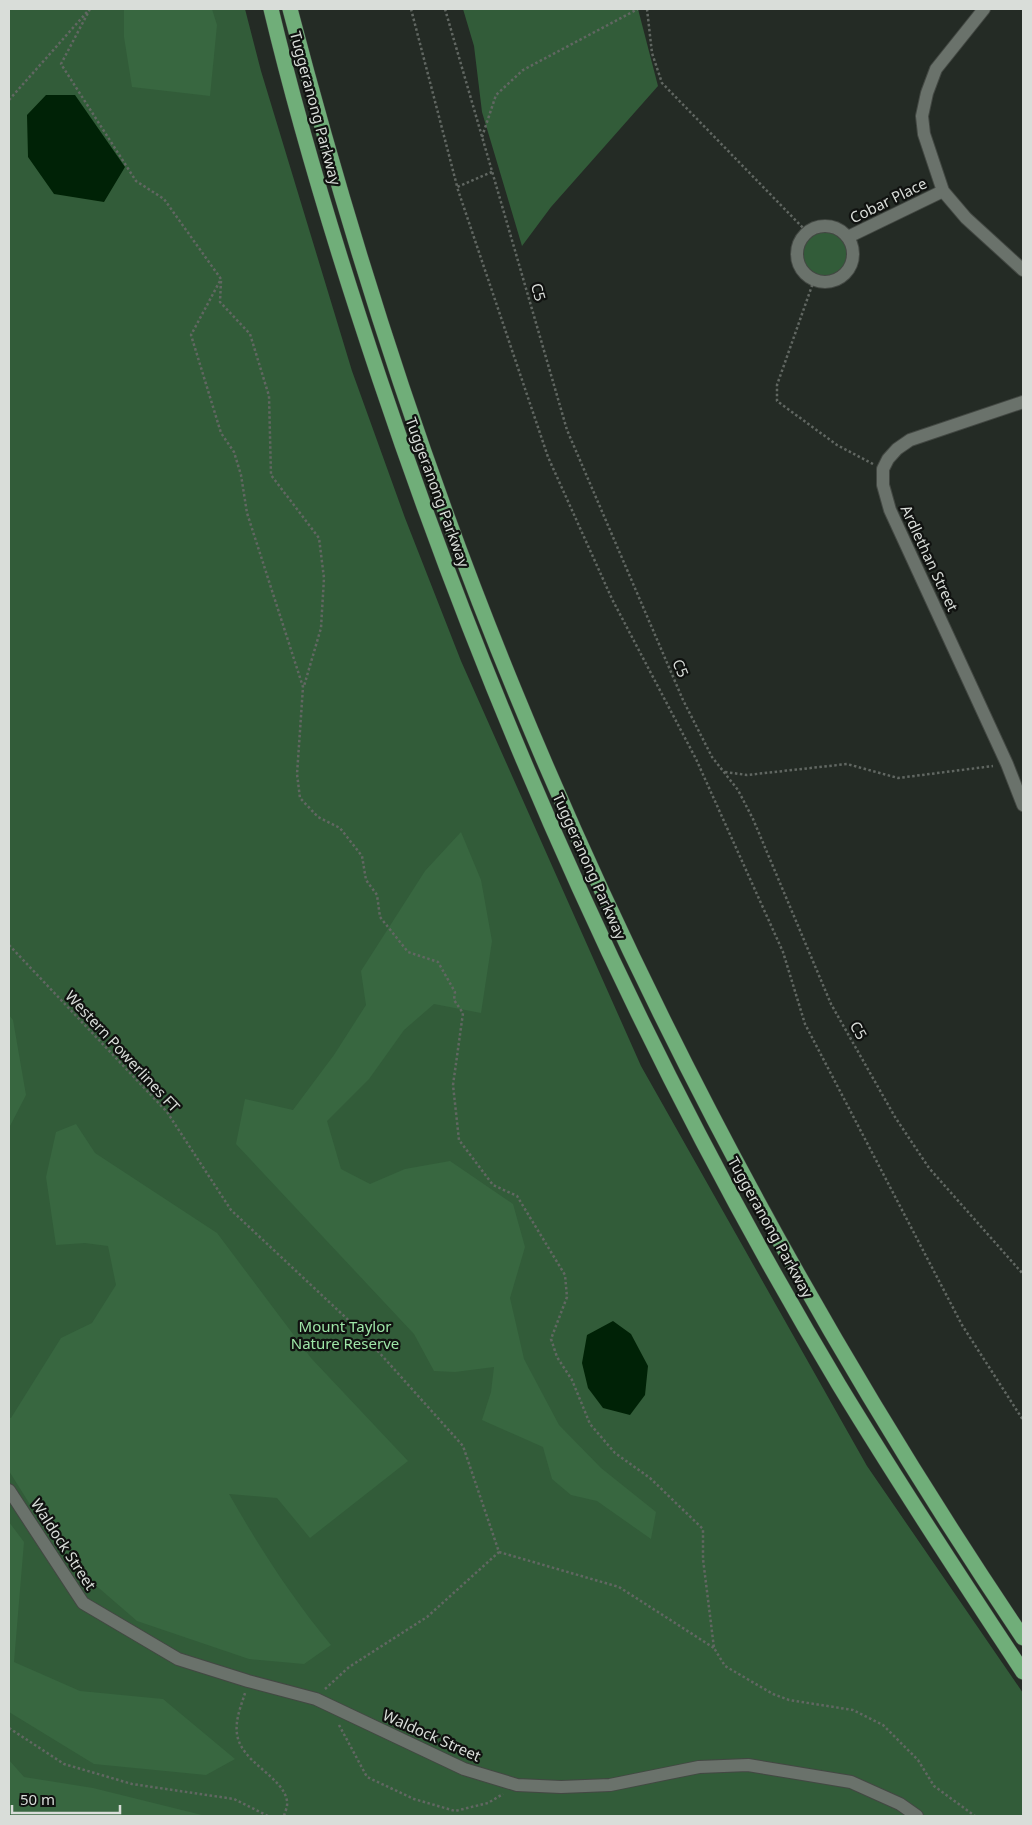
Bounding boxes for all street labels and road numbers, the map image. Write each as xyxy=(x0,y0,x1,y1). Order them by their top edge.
street label: Tuggeranong Parkway xyxy=(286,29,346,187)
street label: Cobar Place xyxy=(846,173,930,227)
street label: C5 xyxy=(527,281,551,303)
street label: Tuggeranong Parkway xyxy=(402,414,475,570)
street label: Ardlethan Street xyxy=(897,502,964,615)
street label: C5 xyxy=(668,656,694,680)
street label: Tuggeranong Parkway xyxy=(549,790,631,943)
street label: Western Powerlines FT xyxy=(61,986,185,1117)
street label: C5 xyxy=(846,1017,872,1043)
street label: Tuggeranong Parkway xyxy=(724,1153,818,1301)
street label: Waldock Street xyxy=(27,1494,101,1594)
street label: Waldock Street xyxy=(380,1704,485,1766)

